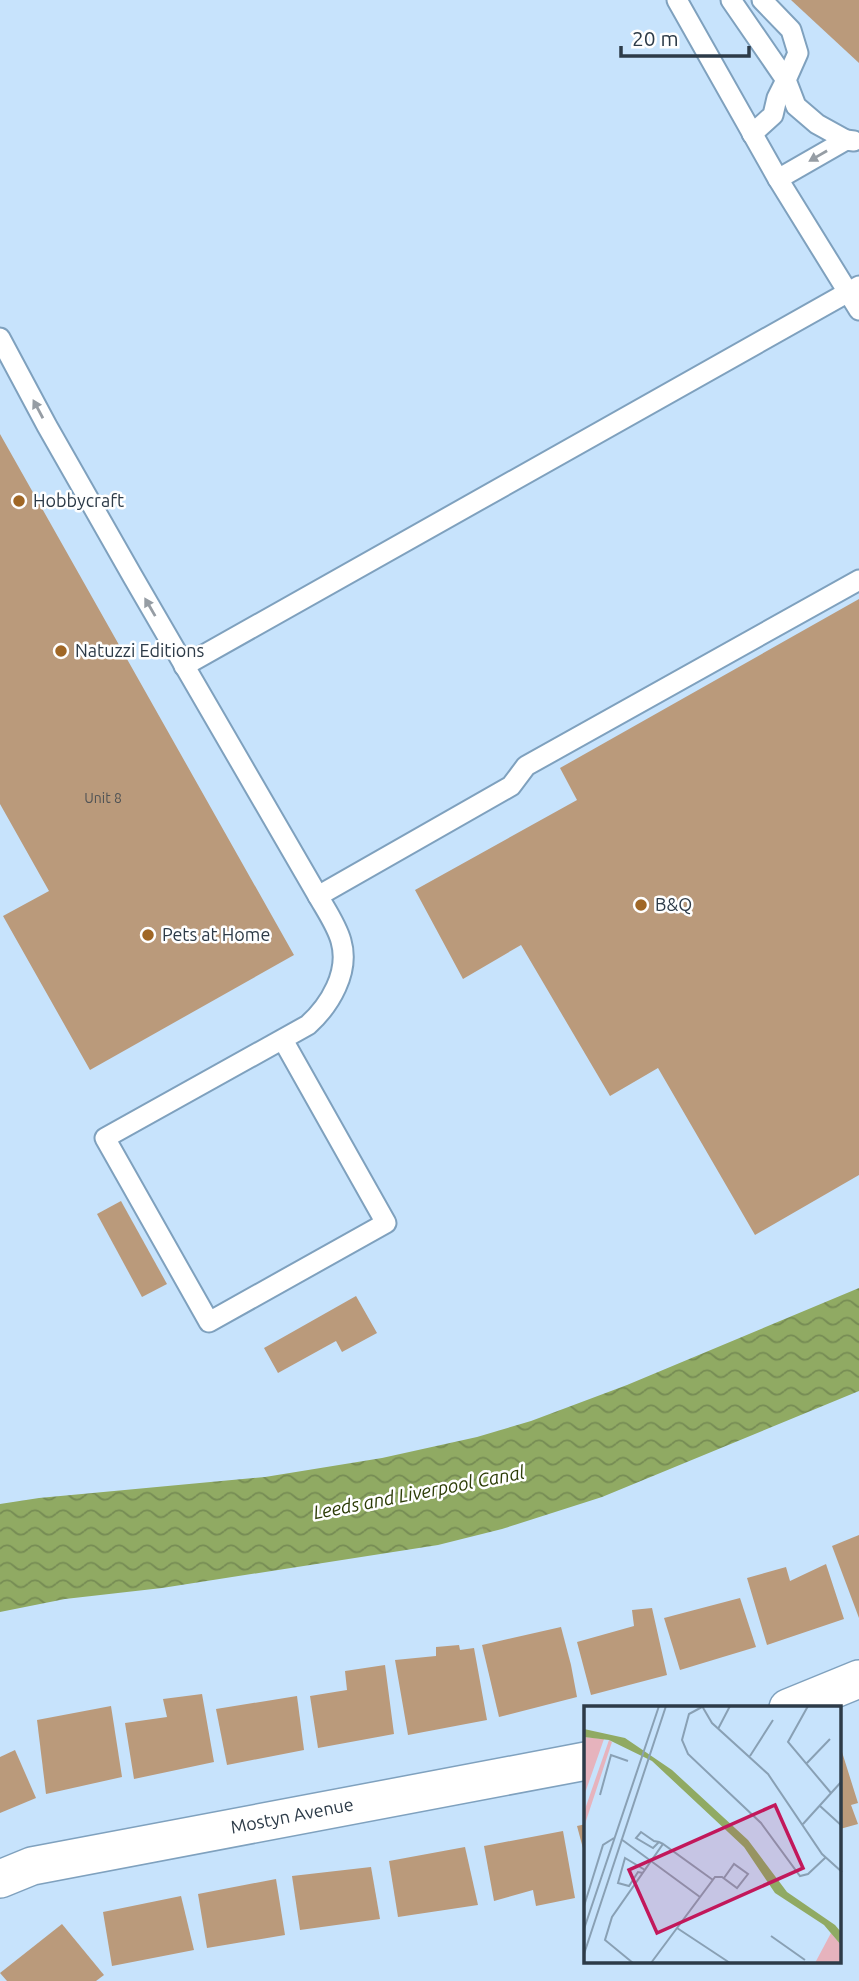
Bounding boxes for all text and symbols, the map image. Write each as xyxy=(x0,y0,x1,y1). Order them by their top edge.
scale bar xyxy=(621,14,749,58)
text: 20 m xyxy=(632,26,679,50)
one-way arrow xyxy=(808,150,827,162)
one-way arrow xyxy=(32,399,43,419)
place label: Hobbycraft xyxy=(33,490,124,510)
marker: Hobbycraft xyxy=(11,493,27,509)
one-way arrow xyxy=(144,597,156,616)
place label: Natuzzi Editions xyxy=(75,640,205,660)
marker: Natuzzi Editions xyxy=(53,643,69,659)
house number: Unit 8 xyxy=(84,790,122,806)
place label: B&Q xyxy=(655,894,692,915)
marker: B&Q xyxy=(633,897,649,913)
place label: Pets at Home xyxy=(162,924,270,944)
marker: Pets at Home xyxy=(140,927,156,943)
water label: Leeds and Liverpool Canal xyxy=(311,1461,527,1523)
inset map xyxy=(584,1706,842,1964)
street label: Mostyn Avenue xyxy=(229,1793,355,1837)

